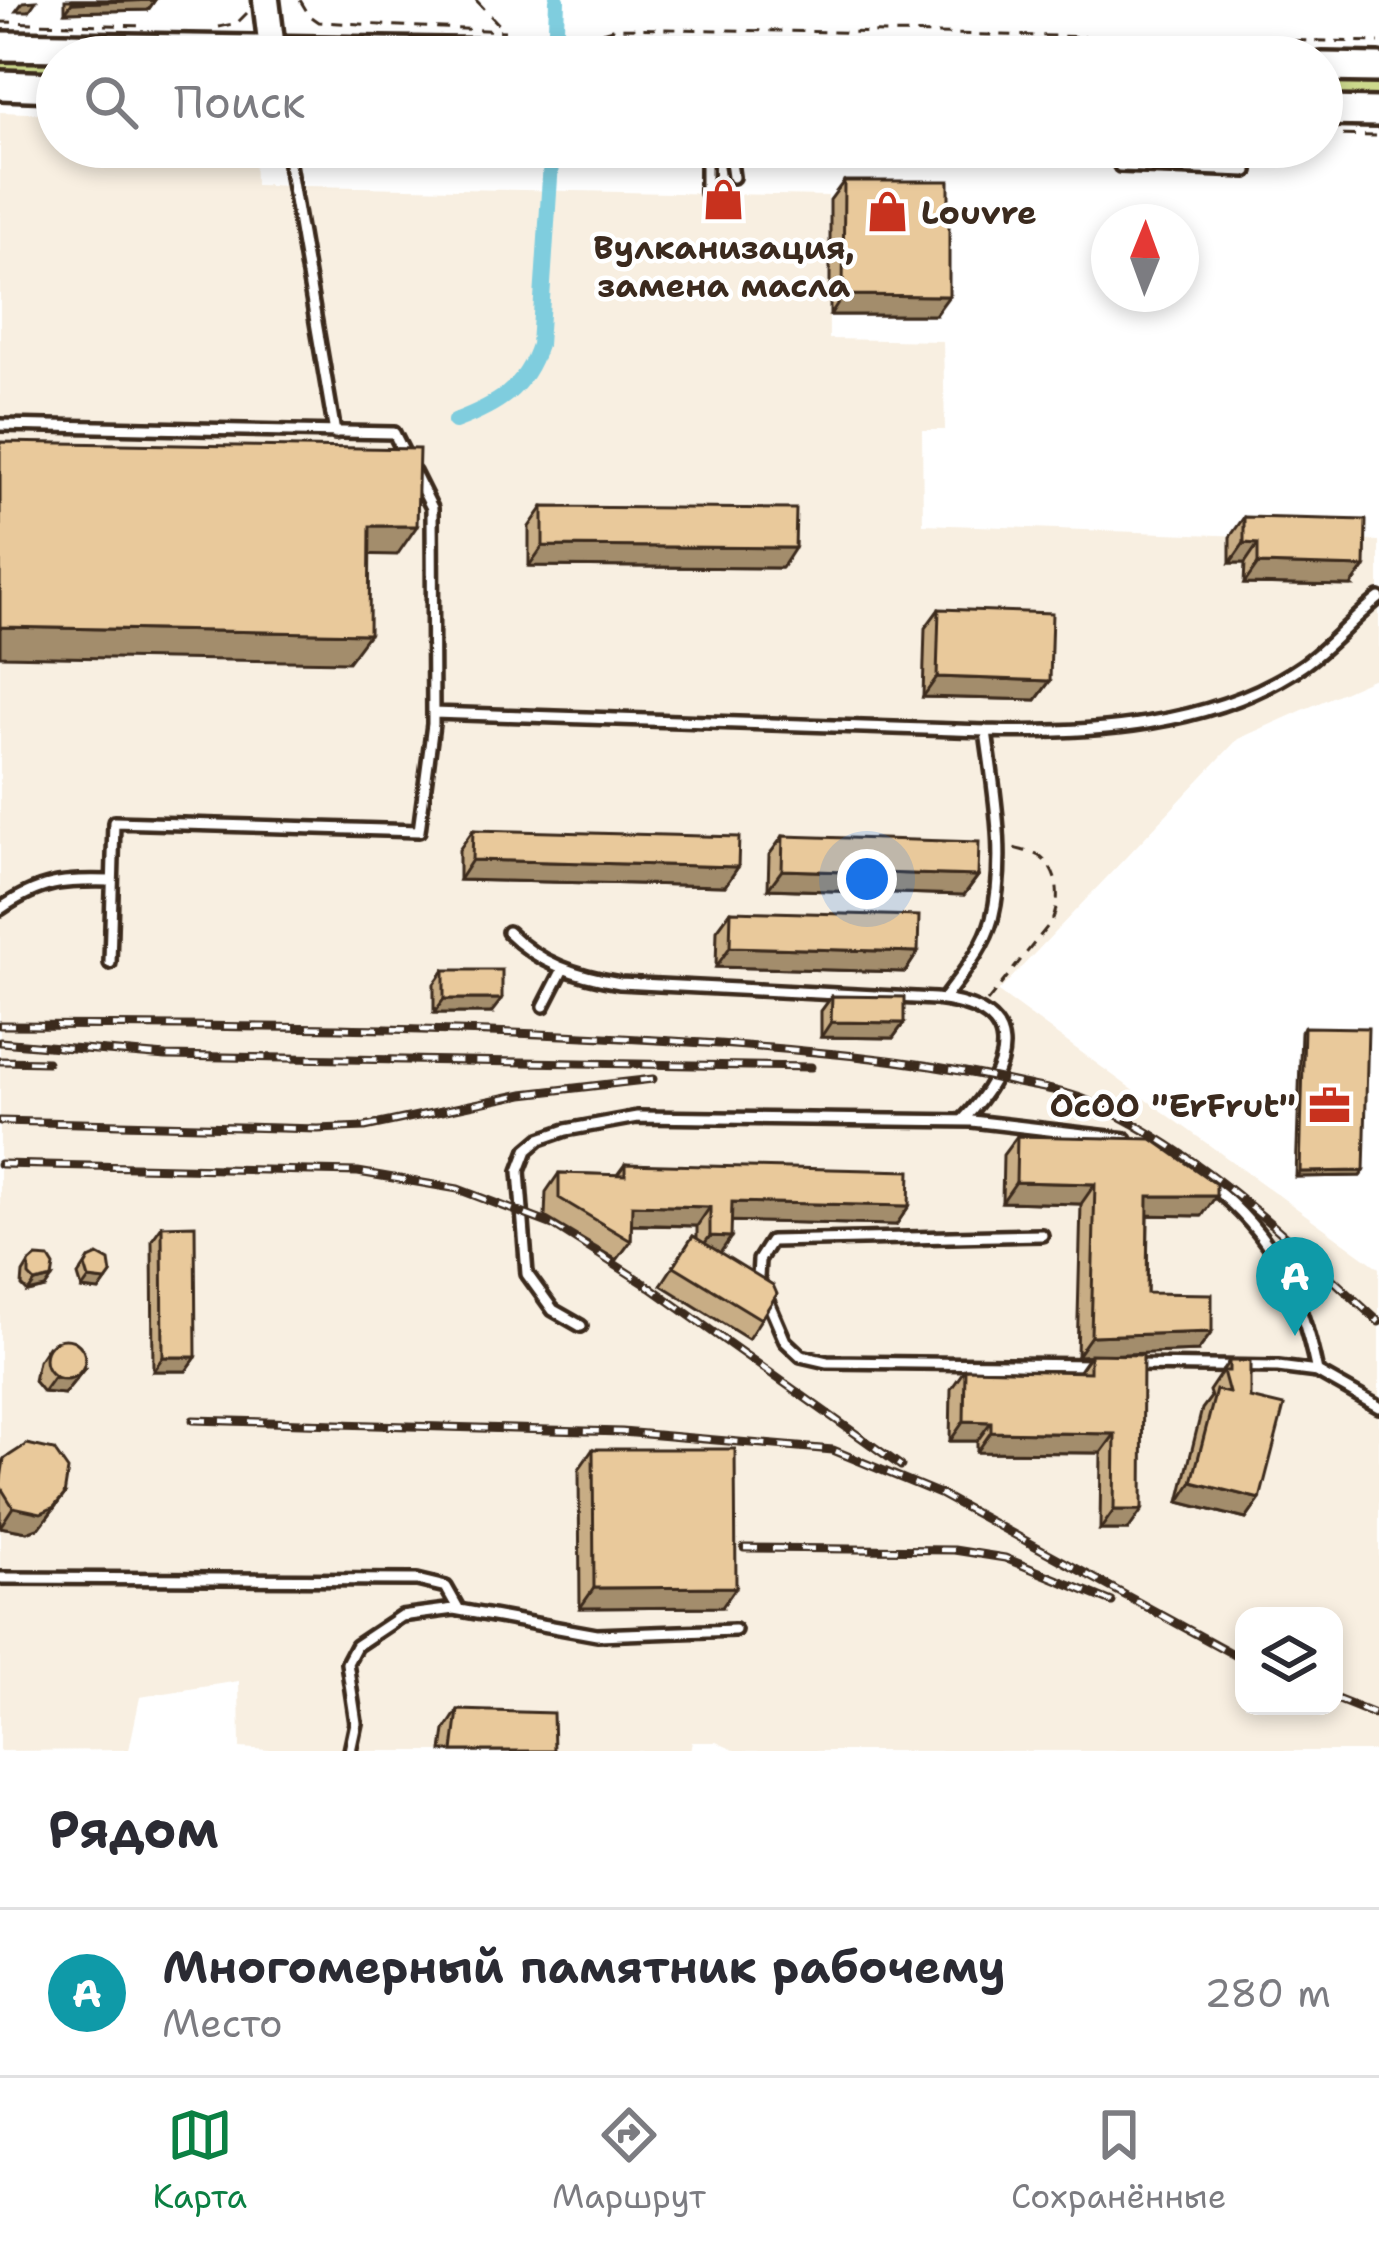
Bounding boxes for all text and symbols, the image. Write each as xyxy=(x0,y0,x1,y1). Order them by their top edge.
search box xyxy=(36,36,1343,168)
icon: search xyxy=(78,69,144,135)
text: Поиск xyxy=(174,72,305,132)
shop icon: Вулканизация, замена масла xyxy=(701,176,747,222)
shop icon: Louvre xyxy=(864,189,910,235)
place label: Louvre xyxy=(921,190,1037,235)
north arrow xyxy=(1091,204,1199,312)
place label: Вулканизация, замена масла xyxy=(593,225,855,308)
your location xyxy=(837,849,897,909)
office icon: ОсОО "ErFrut" xyxy=(1307,1082,1353,1128)
place label: ОсОО "ErFrut" xyxy=(1049,1083,1296,1128)
pin: A xyxy=(1256,1237,1334,1336)
map controls xyxy=(1235,1607,1343,1715)
button: layers xyxy=(1235,1607,1343,1715)
text: Рядом xyxy=(48,1795,219,1863)
text: Многомерный памятник рабочему xyxy=(162,1937,1005,1997)
text: A xyxy=(72,1967,102,2019)
text: 280 m xyxy=(1204,1967,1331,2019)
text: Место xyxy=(162,1997,283,2049)
tab: Карта xyxy=(153,2102,247,2219)
tab: Маршрут xyxy=(552,2102,706,2219)
tab: Сохранённые xyxy=(1011,2102,1226,2219)

